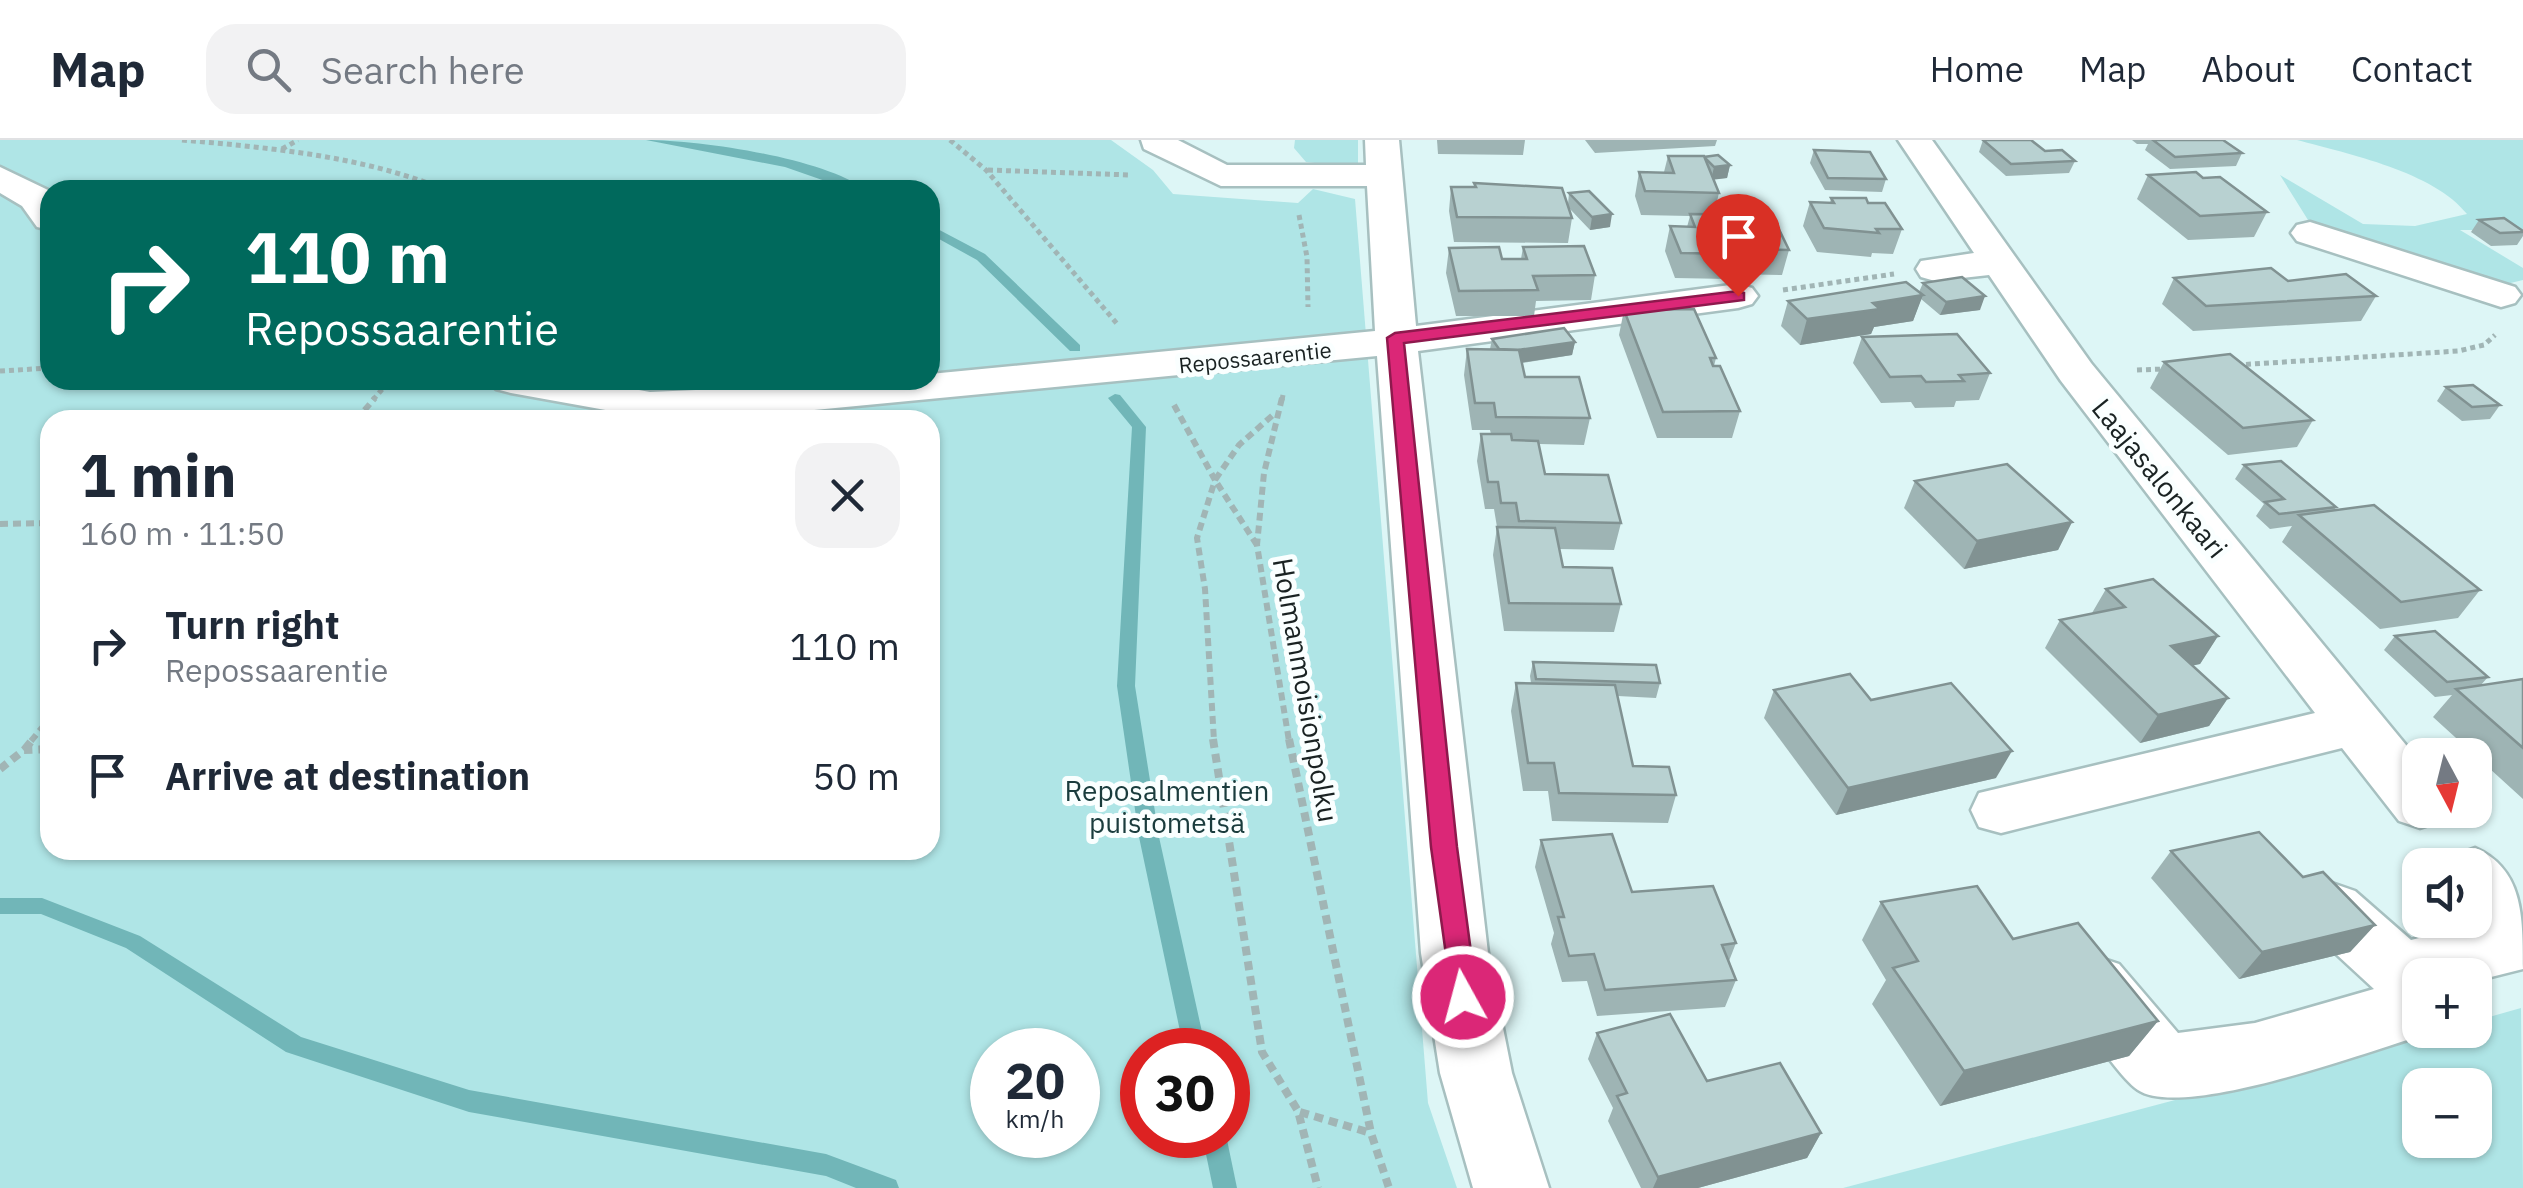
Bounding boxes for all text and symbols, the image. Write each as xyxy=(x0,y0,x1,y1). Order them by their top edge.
search box xyxy=(206,24,906,114)
text: Map xyxy=(50,38,146,100)
icon: search xyxy=(241,42,296,97)
text: Search here xyxy=(321,45,525,94)
text: Home xyxy=(1930,46,2024,92)
text: Map xyxy=(2079,46,2146,92)
text: About xyxy=(2201,46,2296,92)
text: Contact xyxy=(2351,46,2473,92)
pin xyxy=(1696,194,1781,297)
icon: arrive xyxy=(1711,209,1766,264)
text: 110 m xyxy=(245,211,450,302)
icon: right xyxy=(80,220,210,350)
text: Repossaarentie xyxy=(245,299,559,357)
street label: Repossaarentie xyxy=(1177,335,1333,379)
street label: Laajasalonkaari xyxy=(2084,390,2236,566)
text: 1 min xyxy=(80,435,237,514)
button: close xyxy=(795,443,900,548)
text: 160 m · 11:50 xyxy=(80,512,285,554)
street label: Holmanmoisionpolku xyxy=(1265,555,1347,825)
text: Turn right xyxy=(165,600,340,649)
icon: right xyxy=(80,618,135,673)
text: 110 m xyxy=(789,621,900,670)
text: Repossaarentie xyxy=(165,649,388,691)
north arrow xyxy=(2402,738,2492,828)
map controls xyxy=(2402,738,2492,1158)
icon: arrive xyxy=(80,748,135,803)
text: Arrive at destination xyxy=(165,751,530,800)
text: 50 m xyxy=(812,751,900,800)
park label: Reposalmentien puistometsä xyxy=(1065,772,1269,841)
button: sound xyxy=(2402,848,2492,938)
position arrow xyxy=(1411,945,1515,1049)
button: + xyxy=(2402,958,2492,1048)
speed limit sign: 30 xyxy=(1120,1028,1250,1158)
text: 20 xyxy=(1005,1048,1065,1113)
button: − xyxy=(2402,1068,2492,1158)
text: km/h xyxy=(1006,1102,1064,1135)

